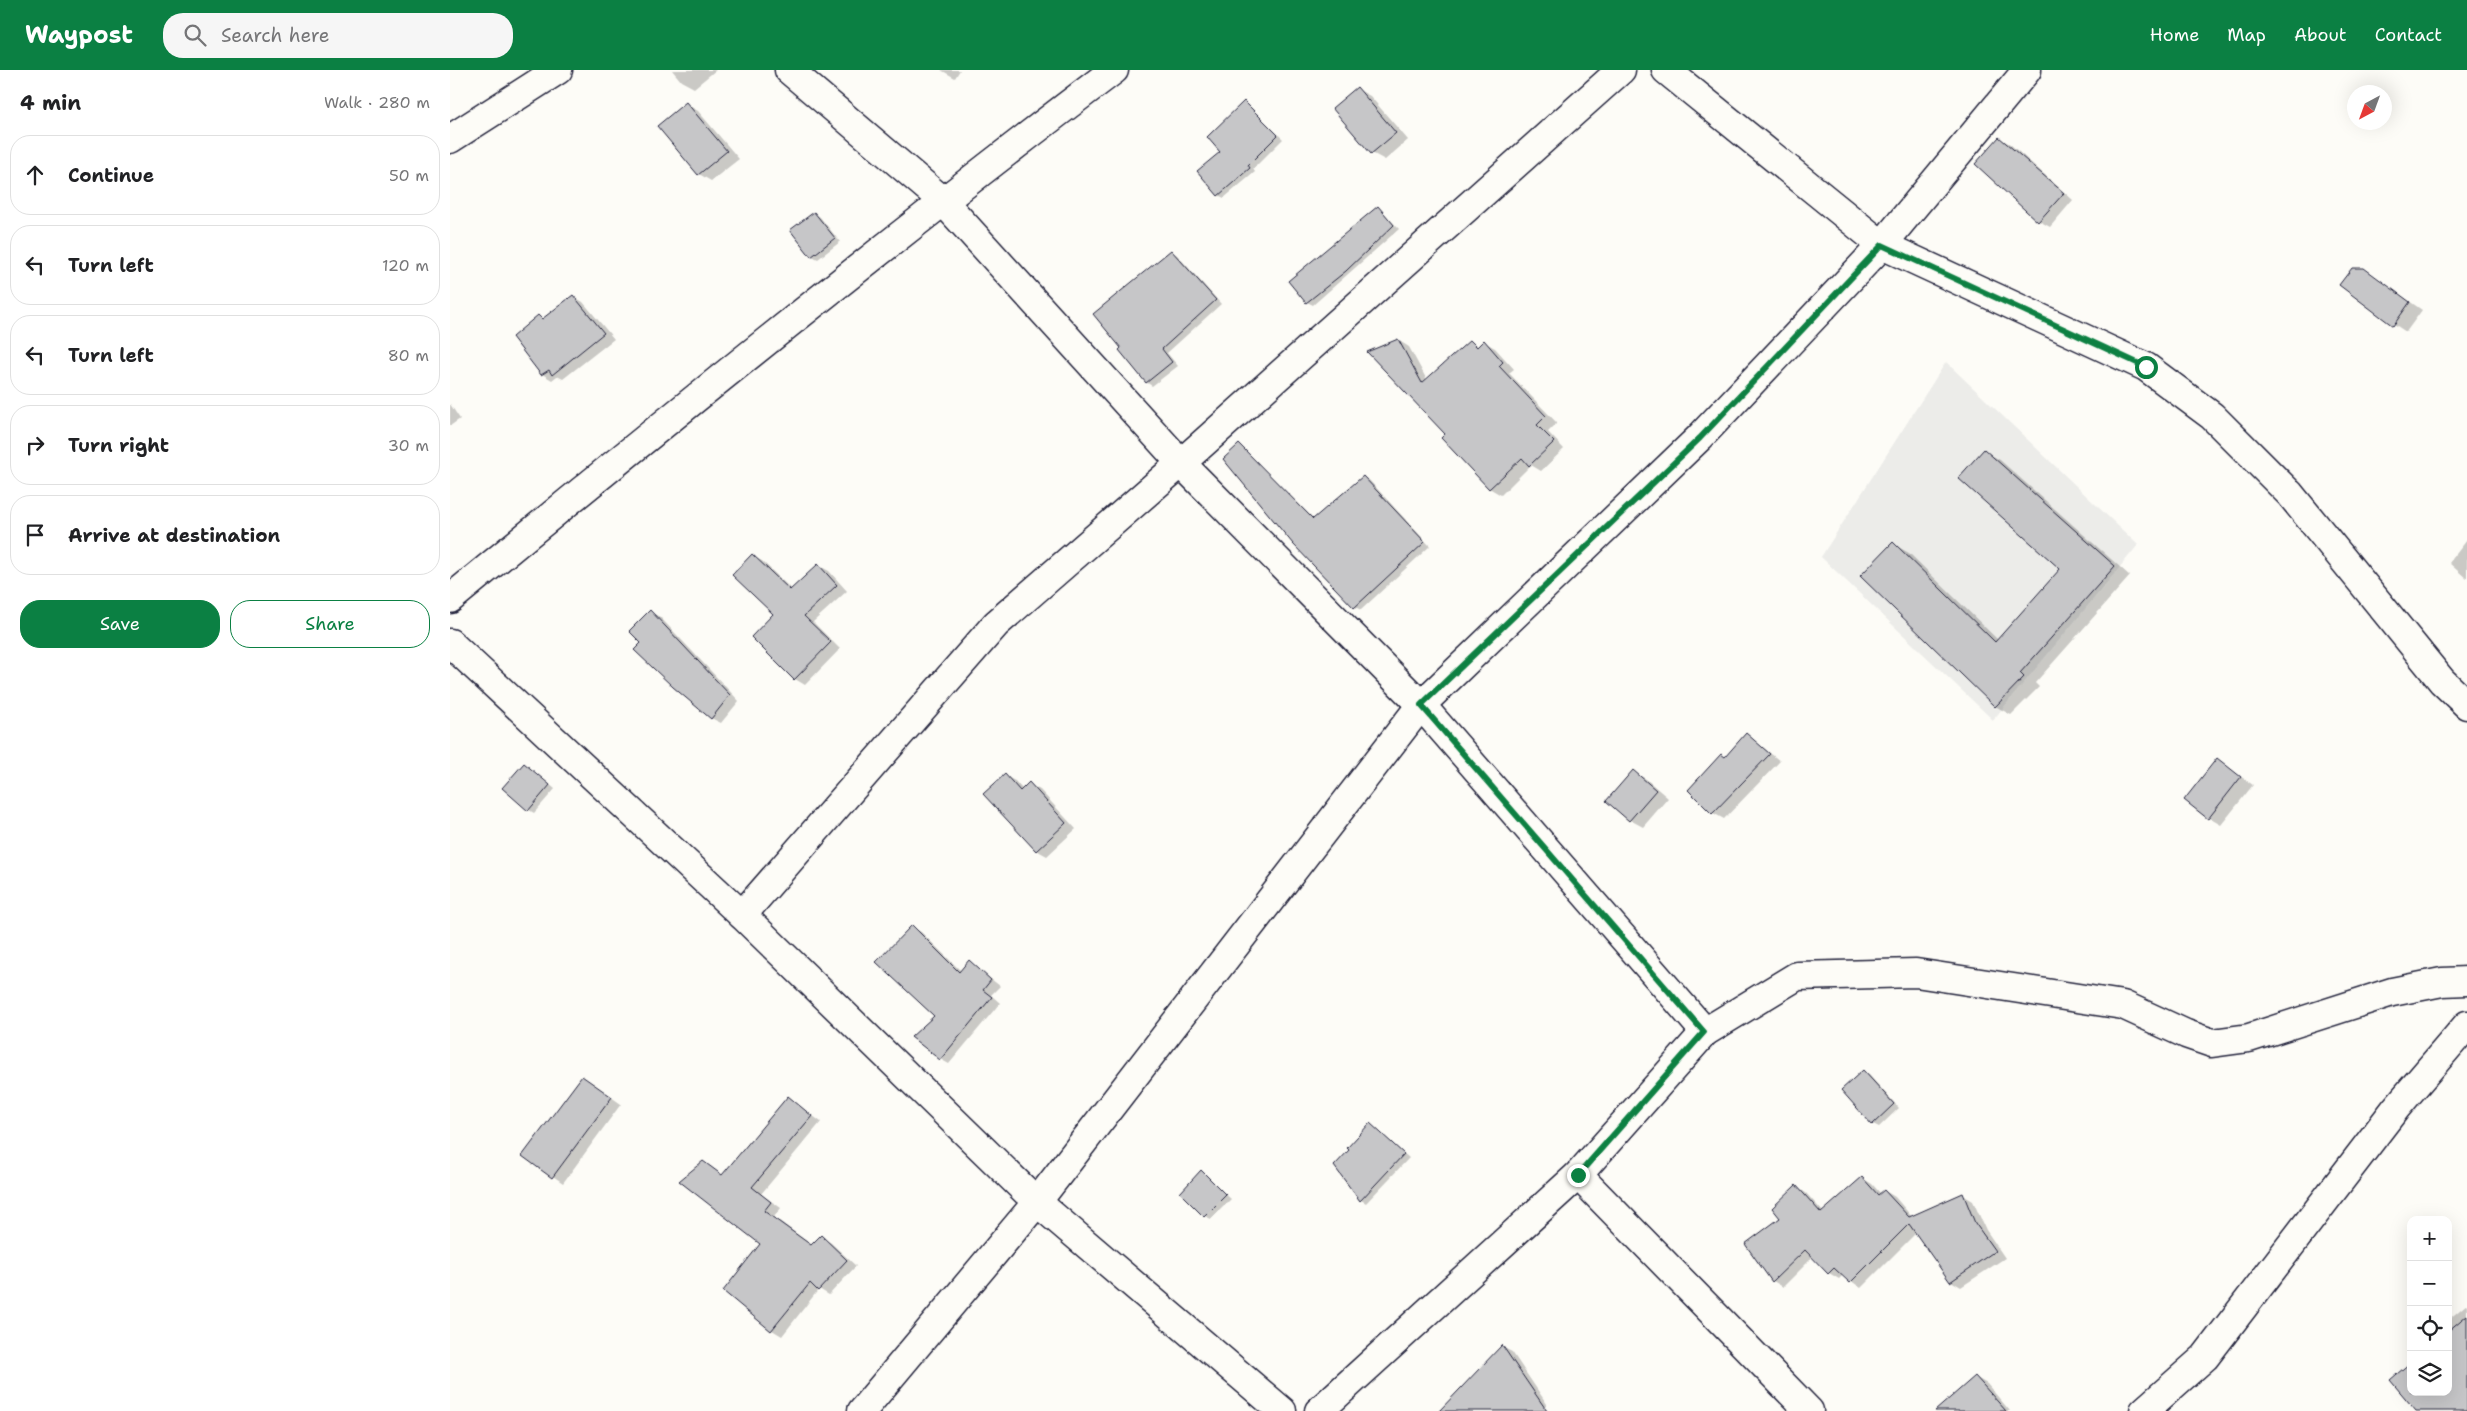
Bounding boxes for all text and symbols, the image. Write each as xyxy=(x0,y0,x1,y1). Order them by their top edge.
search box xyxy=(163,13,513,58)
text: Waypost xyxy=(25,19,133,51)
icon: search xyxy=(181,21,209,49)
text: Search here xyxy=(221,23,329,48)
text: Home xyxy=(2150,23,2199,47)
text: Map xyxy=(2227,23,2266,47)
text: About xyxy=(2294,23,2347,47)
text: Contact xyxy=(2375,23,2442,47)
north arrow xyxy=(2347,85,2392,130)
text: 4 min xyxy=(20,89,81,117)
text: Walk · 280 m xyxy=(324,92,430,113)
icon: ahead xyxy=(21,161,49,189)
text: Continue xyxy=(68,163,154,188)
text: 50 m xyxy=(389,165,429,186)
icon: left xyxy=(21,251,49,279)
text: Turn left xyxy=(68,253,154,278)
text: 120 m xyxy=(382,255,429,276)
icon: left xyxy=(21,341,49,369)
text: Turn left xyxy=(68,343,154,368)
text: 80 m xyxy=(388,345,429,366)
route start xyxy=(2135,356,2158,379)
icon: right xyxy=(21,431,49,459)
text: Turn right xyxy=(68,433,169,458)
text: 30 m xyxy=(388,435,429,456)
icon: arrive xyxy=(21,521,49,549)
text: Arrive at destination xyxy=(68,523,280,548)
button: Save xyxy=(20,600,220,648)
button: Share xyxy=(230,600,430,648)
route end xyxy=(1567,1164,1590,1187)
map controls xyxy=(2407,1216,2452,1396)
button: + xyxy=(2407,1216,2452,1261)
button: − xyxy=(2407,1261,2452,1306)
button: locate xyxy=(2407,1306,2452,1351)
button: layers xyxy=(2407,1351,2452,1396)

